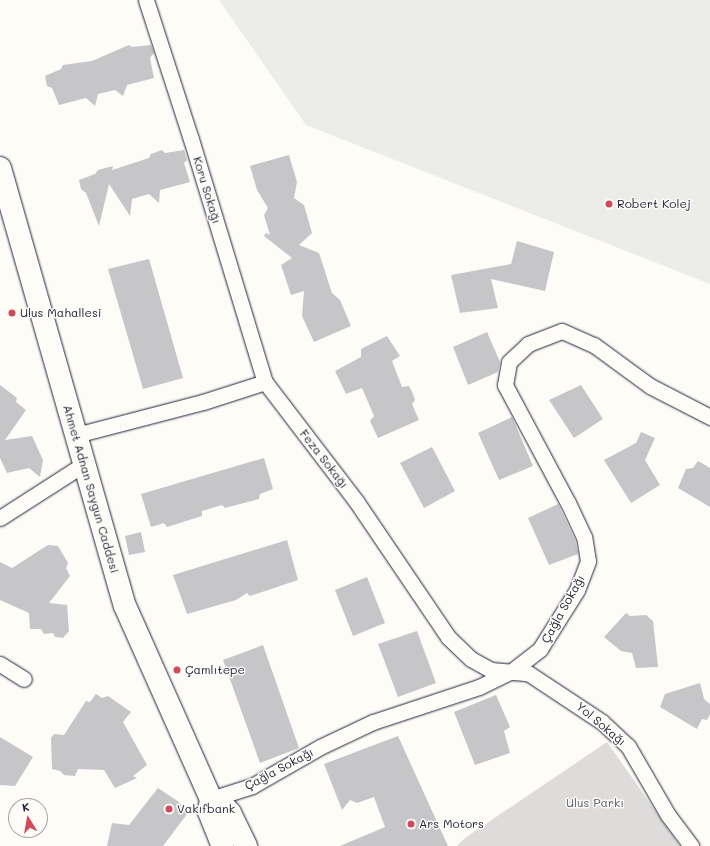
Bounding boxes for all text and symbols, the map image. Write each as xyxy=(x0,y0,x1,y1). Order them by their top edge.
street label: Koru Sokağı xyxy=(190,155,224,225)
place label: Robert Kolej xyxy=(617,197,691,211)
marker: Robert Kolej xyxy=(604,199,614,209)
place label: Ulus Mahallesi xyxy=(20,306,101,320)
marker: Ulus Mahallesi xyxy=(7,308,17,318)
street label: Ahmet Adnan Saygun Caddesi xyxy=(60,403,122,575)
street label: Feza Sokağı xyxy=(297,427,351,491)
street label: Çağla Sokağı xyxy=(538,572,588,646)
place label: Çamlıtepe xyxy=(185,663,245,677)
marker: Çamlıtepe xyxy=(172,665,182,675)
street label: Yol Sokağı xyxy=(573,699,629,749)
street label: Çağla Sokağı xyxy=(242,745,316,793)
park label: Ulus Parkı xyxy=(566,796,624,810)
north arrow xyxy=(8,798,48,838)
text: K xyxy=(21,799,31,815)
place label: Vakıfbank xyxy=(177,802,235,816)
marker: Vakıfbank xyxy=(164,804,174,814)
place label: Ars Motors xyxy=(419,817,484,831)
marker: Ars Motors xyxy=(406,819,416,829)

